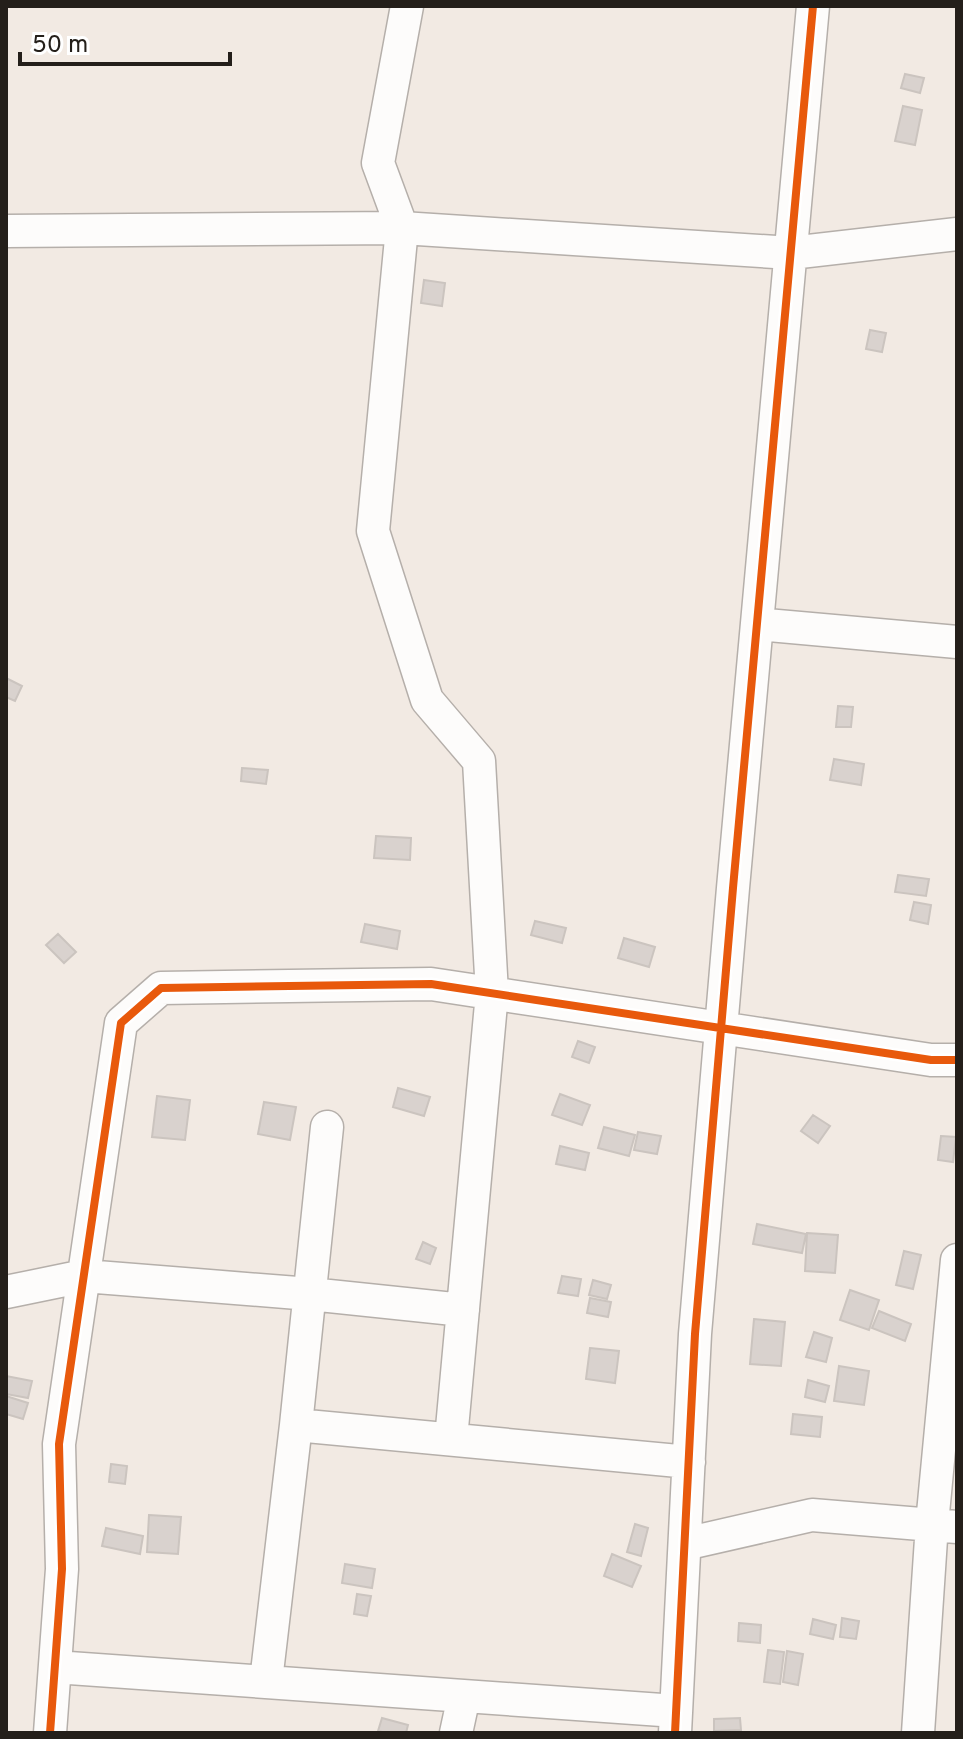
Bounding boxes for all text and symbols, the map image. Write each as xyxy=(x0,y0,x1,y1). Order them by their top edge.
scale bar xyxy=(20,16,230,66)
text: 50 m xyxy=(32,31,88,61)

